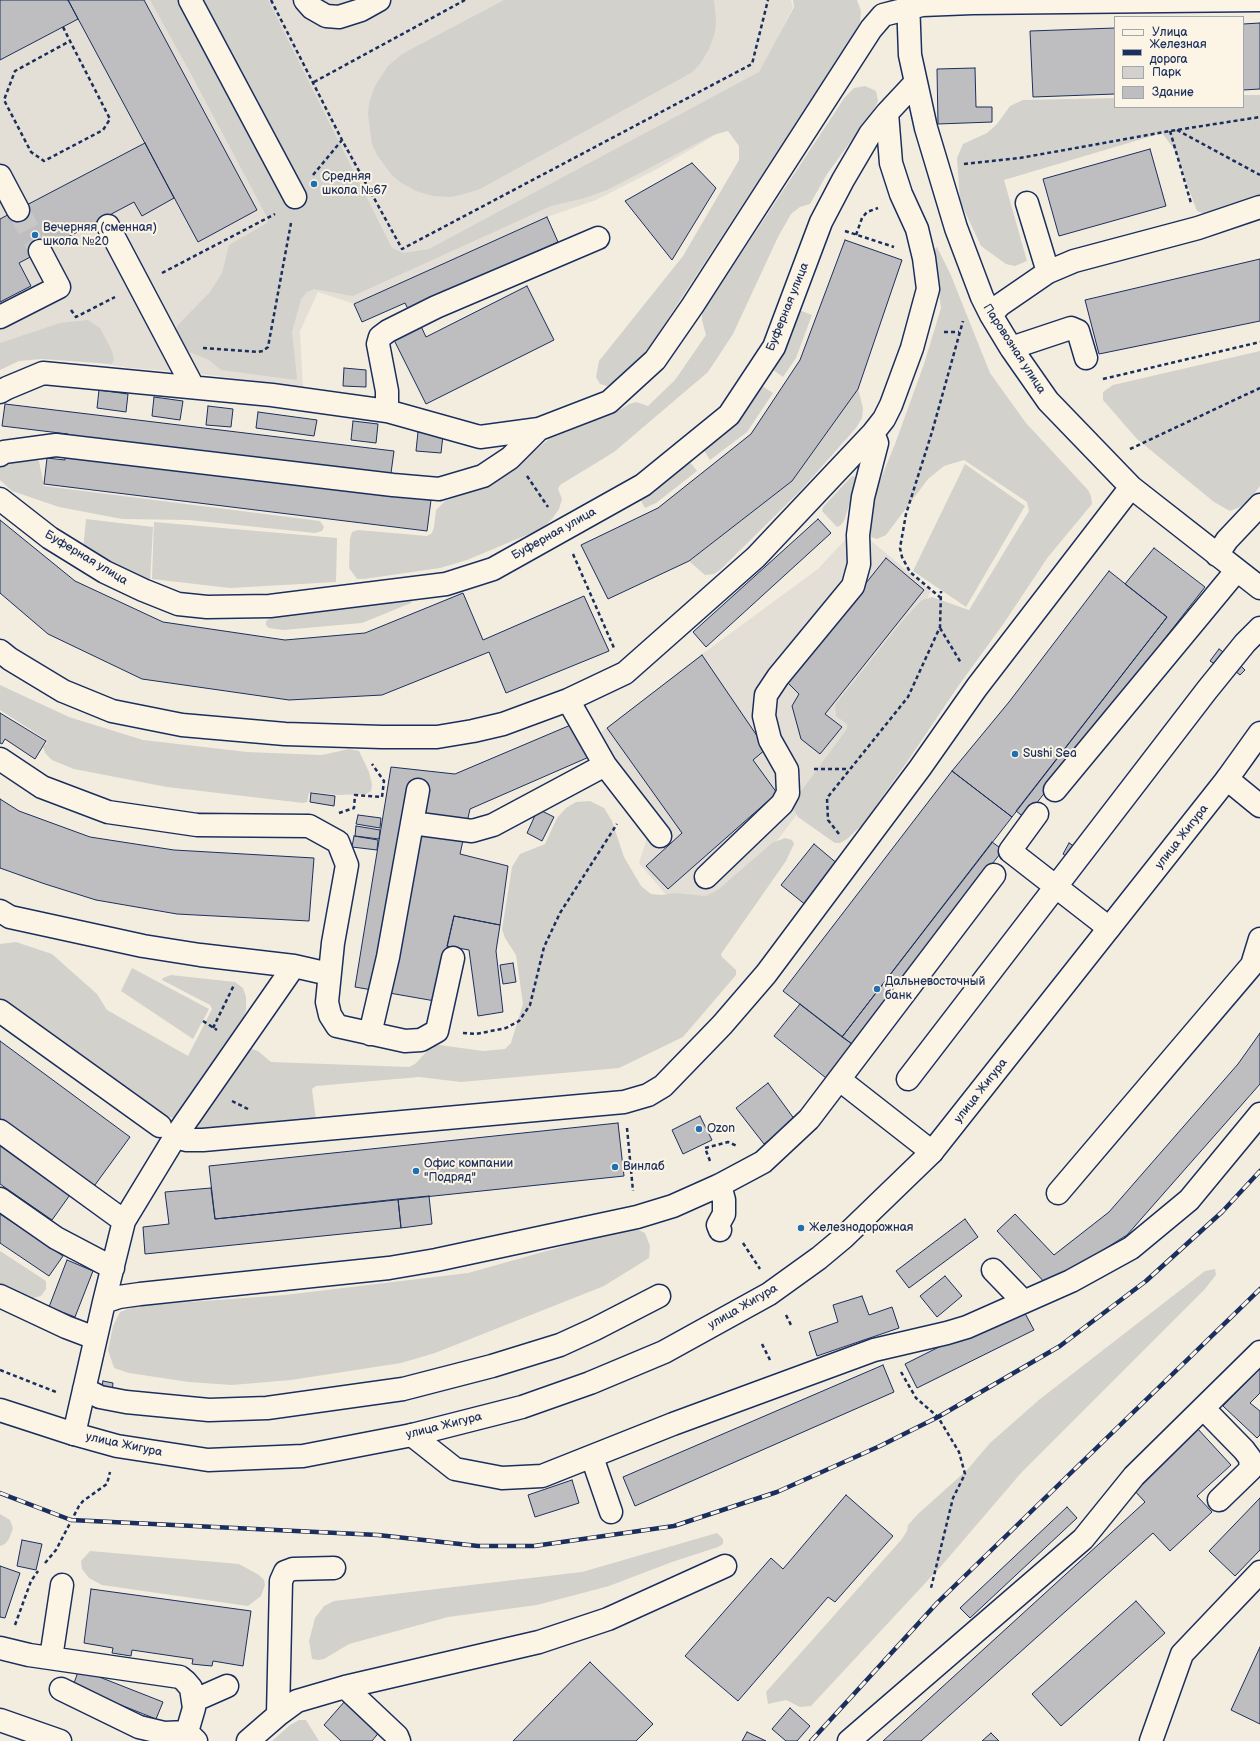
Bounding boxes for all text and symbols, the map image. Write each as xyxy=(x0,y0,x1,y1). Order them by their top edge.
legend xyxy=(1114,16,1244,108)
text: Улица xyxy=(1152,25,1188,40)
text: Железная дорога xyxy=(1150,37,1207,67)
text: Парк xyxy=(1152,65,1181,80)
text: Здание xyxy=(1152,85,1194,100)
place label: Средняя школа №67 xyxy=(322,170,387,198)
marker: Средняя школа №67 xyxy=(309,179,319,189)
place label: Вечерняя (сменная) школа №20 xyxy=(43,221,157,249)
marker: Вечерняя (сменная) школа №20 xyxy=(30,230,40,240)
street label: Буферная улица xyxy=(764,261,812,353)
street label: Паровозная улица xyxy=(980,301,1048,397)
street label: Буферная улица xyxy=(509,505,599,563)
street label: Буферная улица xyxy=(42,528,130,588)
place label: Sushi Sea xyxy=(1023,747,1077,761)
marker: Sushi Sea xyxy=(1010,749,1020,759)
street label: улица Жигура xyxy=(1152,802,1212,872)
place label: Дальневосточный банк xyxy=(885,975,985,1003)
marker: Дальневосточный банк xyxy=(872,984,882,994)
street label: улица Жигура xyxy=(951,1056,1011,1126)
place label: Ozon xyxy=(707,1122,735,1136)
marker: Ozon xyxy=(694,1124,704,1134)
place label: Офис компании "Подряд" xyxy=(424,1157,513,1185)
place label: Винлаб xyxy=(623,1160,665,1174)
marker: Винлаб xyxy=(610,1162,620,1172)
marker: Офис компании "Подряд" xyxy=(411,1166,421,1176)
place label: Железнодорожная xyxy=(809,1221,913,1235)
marker: Железнодорожная xyxy=(796,1223,806,1233)
street label: улица Жигура xyxy=(706,1281,780,1333)
street label: улица Жигура xyxy=(405,1410,483,1442)
street label: улица Жигура xyxy=(84,1430,164,1460)

